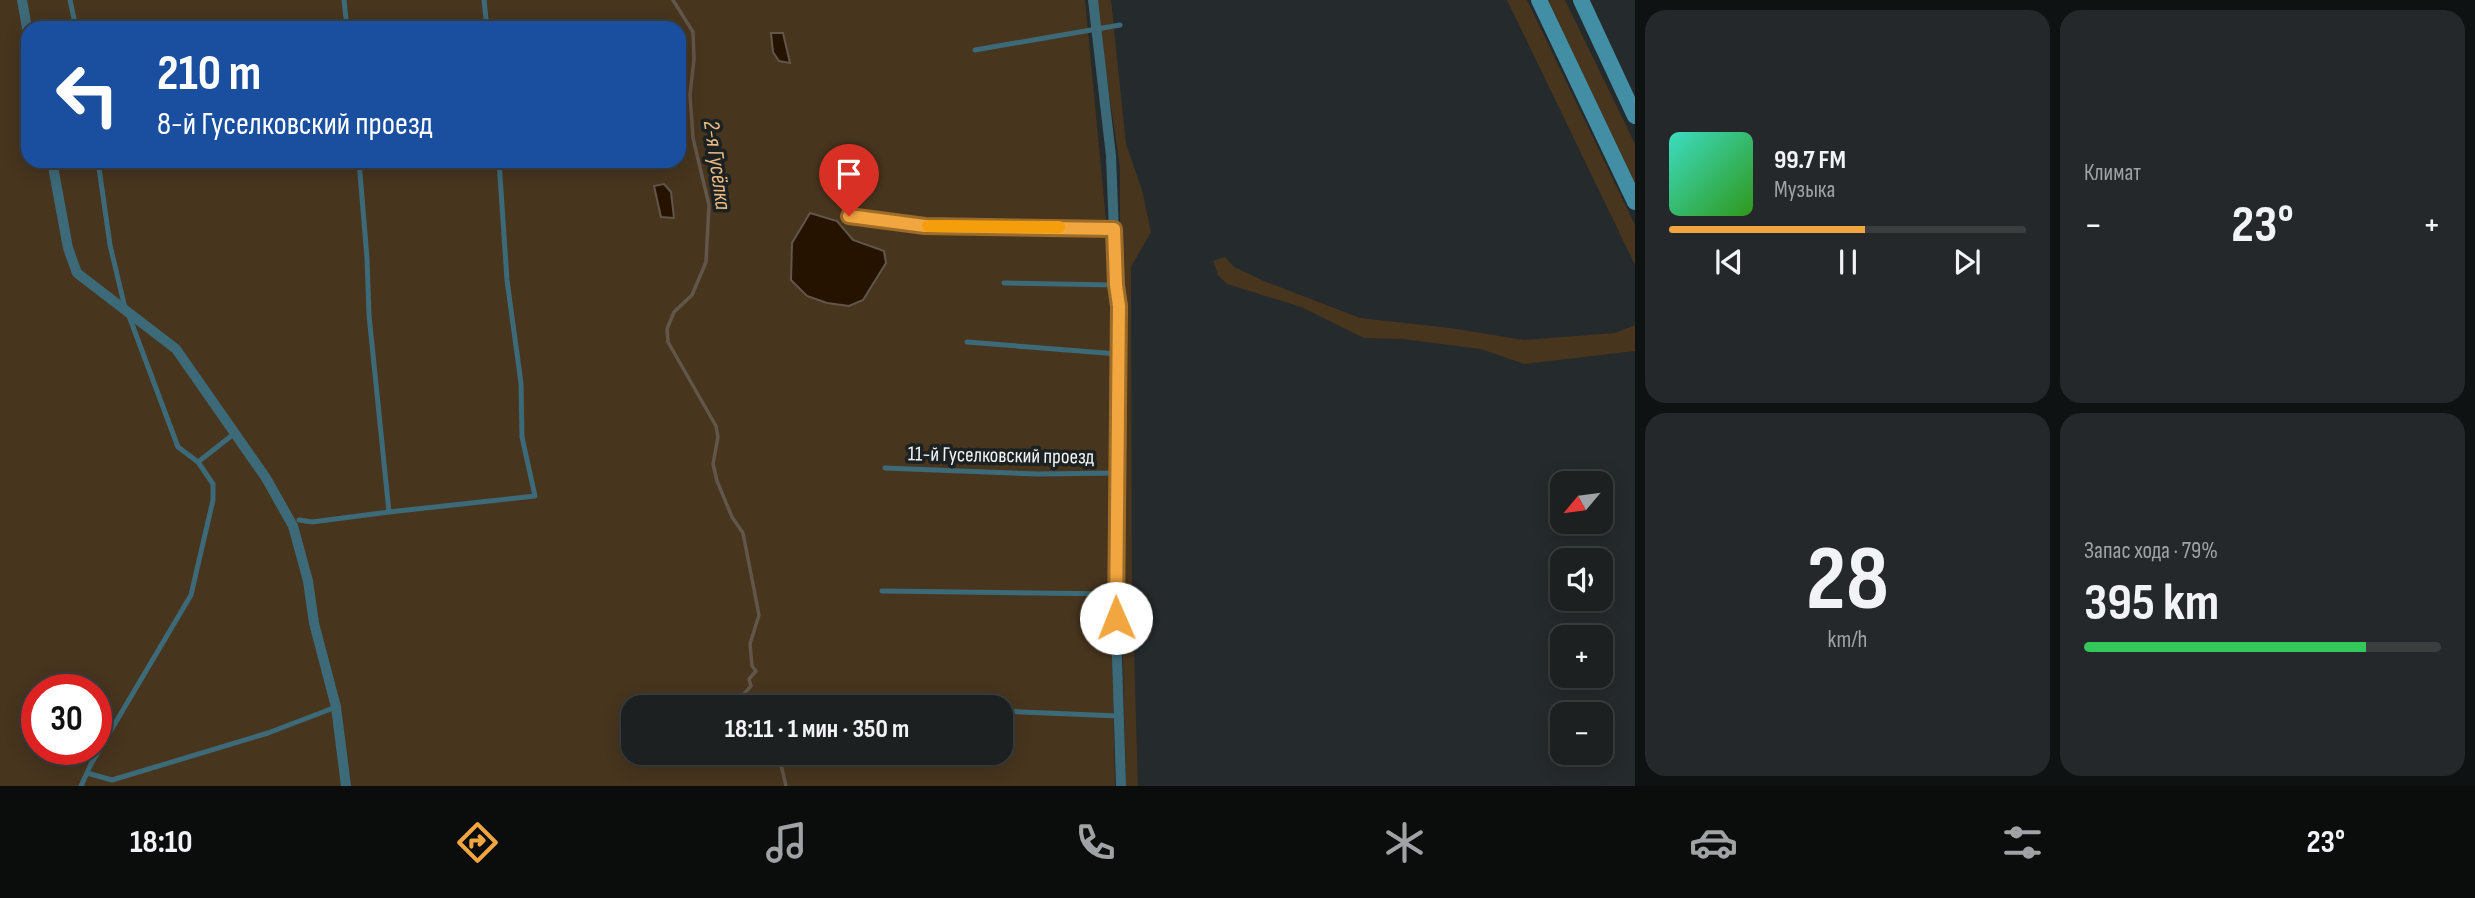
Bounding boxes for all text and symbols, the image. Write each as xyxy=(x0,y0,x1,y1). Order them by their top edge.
text: 210 m xyxy=(157,45,261,104)
icon: left xyxy=(42,49,133,140)
text: 8-й Гуселковский проезд xyxy=(157,105,433,144)
water label: 2-я Гусёлка xyxy=(697,119,737,212)
pin xyxy=(819,144,879,216)
text: 99.7 FM xyxy=(1774,145,1846,176)
icon: arrive xyxy=(830,155,868,193)
text: Климат xyxy=(2084,159,2141,187)
text: Музыка xyxy=(1774,176,1835,204)
text: 23° xyxy=(2231,194,2294,257)
text: − xyxy=(2084,203,2103,248)
text: + xyxy=(2422,203,2441,248)
icon: previous xyxy=(1710,243,1748,281)
icon: pause xyxy=(1829,243,1867,281)
icon: next xyxy=(1948,243,1986,281)
street label: 11-й Гуселковский проезд xyxy=(908,441,1095,470)
north arrow xyxy=(1550,471,1614,534)
map controls xyxy=(1550,471,1613,765)
text: 28 xyxy=(1806,526,1889,635)
text: Запас хода · 79% xyxy=(2084,537,2218,565)
button: sound xyxy=(1550,548,1613,611)
text: 395 km xyxy=(2084,572,2219,635)
position arrow xyxy=(1079,581,1153,655)
button: + xyxy=(1550,625,1613,688)
text: km/h xyxy=(1828,626,1867,654)
speed limit sign: 30 xyxy=(21,674,112,765)
button: − xyxy=(1550,702,1613,765)
text: 18:11 · 1 мин · 350 m xyxy=(725,714,909,745)
icon: directions xyxy=(453,818,502,867)
icon: music xyxy=(762,818,811,867)
icon: phone xyxy=(1071,818,1120,867)
icon: climate xyxy=(1380,818,1429,867)
icon: car xyxy=(1689,818,1738,867)
icon: filters xyxy=(1998,818,2047,867)
text: 18:10 xyxy=(130,823,193,862)
text: 23° xyxy=(2307,823,2345,862)

